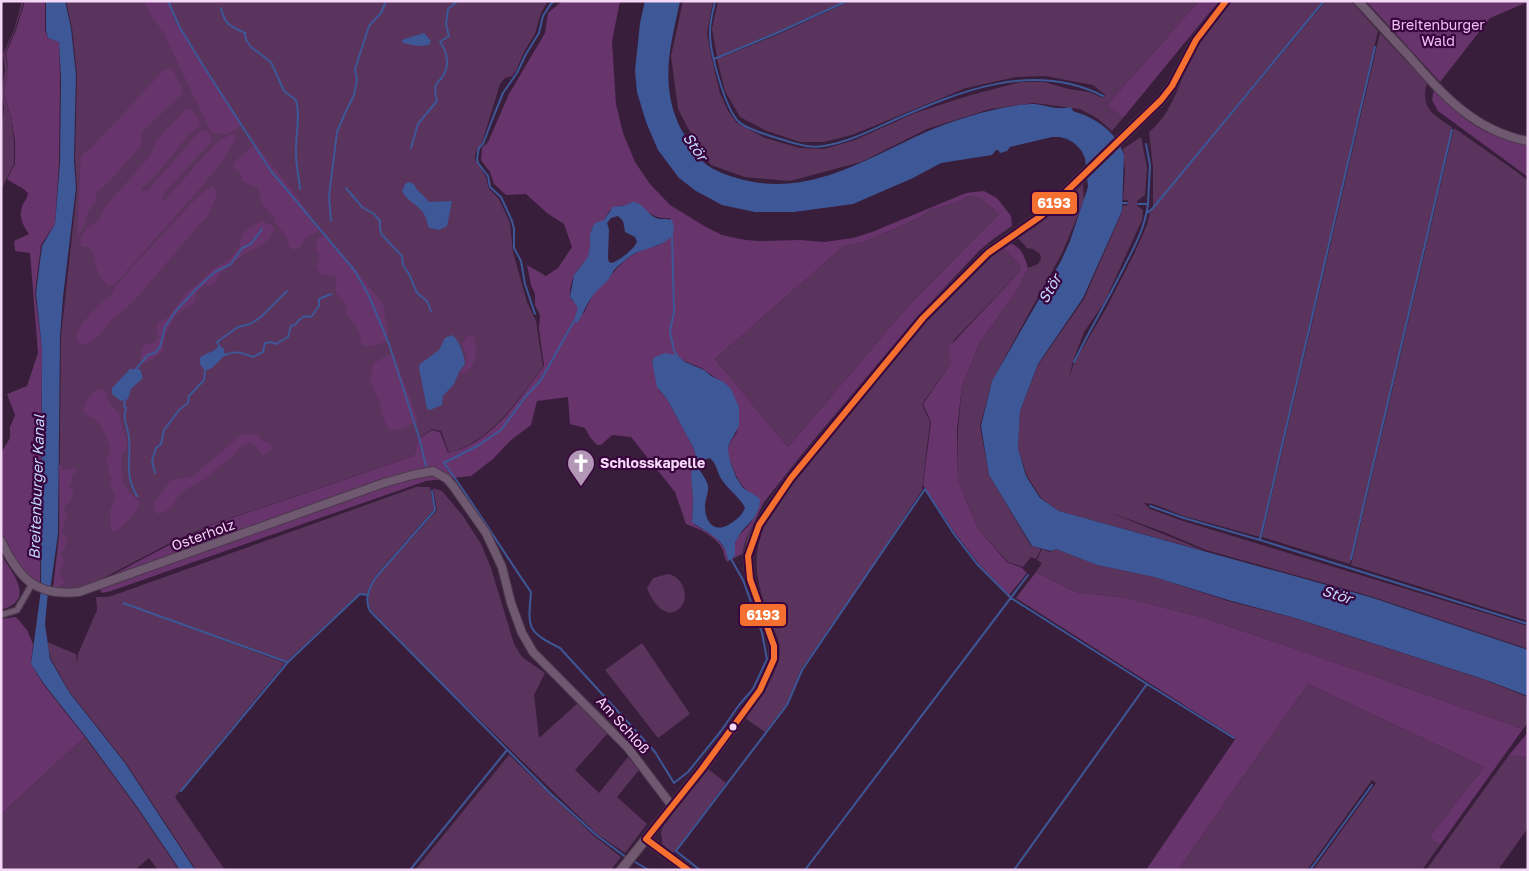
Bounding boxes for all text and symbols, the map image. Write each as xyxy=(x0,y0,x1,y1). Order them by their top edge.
park label: Breitenburger Wald xyxy=(1391,16,1485,49)
water label: Stör xyxy=(680,129,713,166)
line badge: 6193 xyxy=(1031,191,1078,215)
text: 6193 xyxy=(1037,194,1071,211)
water label: Stör xyxy=(1034,269,1066,306)
water label: Breitenburger Kanal xyxy=(24,413,49,560)
church icon: Schlosskapelle xyxy=(566,448,596,487)
place label: Schlosskapelle xyxy=(600,454,705,471)
street label: Osterholz xyxy=(169,515,237,554)
water label: Stör xyxy=(1320,581,1356,608)
line badge: 6193 xyxy=(739,603,787,627)
text: 6193 xyxy=(746,606,780,623)
street label: Am Schloß xyxy=(593,692,654,757)
unlabelled marker xyxy=(728,722,738,732)

